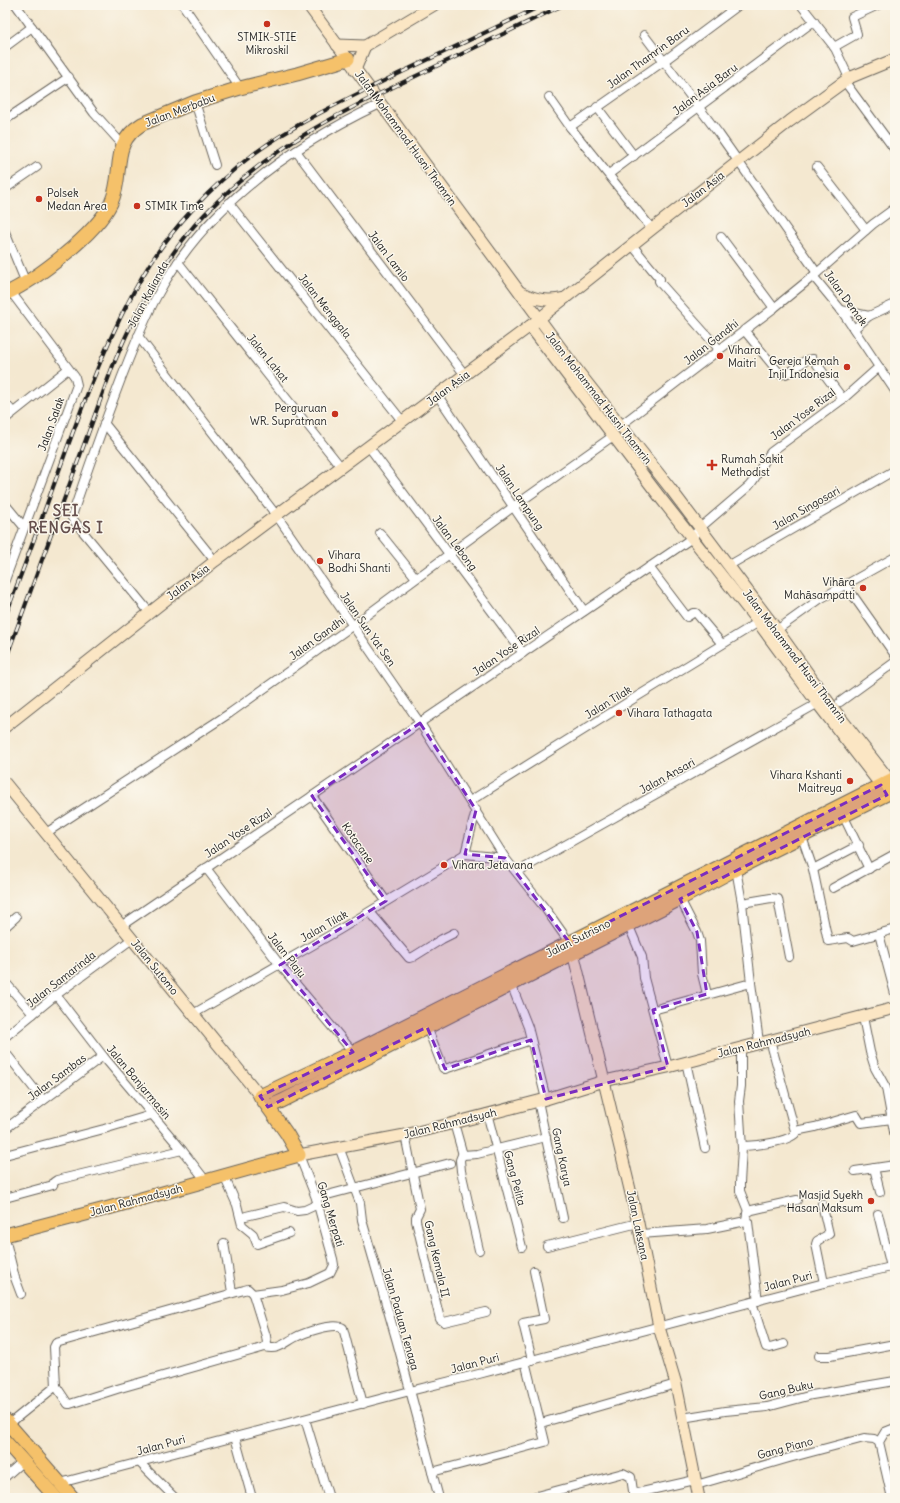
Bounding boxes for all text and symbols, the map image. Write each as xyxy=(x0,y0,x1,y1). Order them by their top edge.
marker: STMIK-STIE Mikroskil xyxy=(262,19,272,29)
street label: Jalan Thamrin Baru xyxy=(604,22,692,91)
place label: STMIK-STIE Mikroskil xyxy=(237,30,297,57)
street label: Jalan Asia Baru xyxy=(670,60,741,118)
street label: Jalan Mohammad Husni Thamrin xyxy=(352,68,460,208)
street label: Jalan Merbabu xyxy=(143,90,217,130)
street label: Jalan Asia xyxy=(679,168,727,210)
place label: Polsek Medan Area xyxy=(47,186,107,213)
marker: Polsek Medan Area xyxy=(34,194,44,204)
place label: STMIK Time xyxy=(145,199,204,213)
marker: STMIK Time xyxy=(132,201,142,211)
street label: Jalan Lamlo xyxy=(365,228,413,284)
street label: Jalan Kalianda xyxy=(125,259,171,329)
street label: Jalan Demak xyxy=(821,268,871,329)
street label: Jalan Menggala xyxy=(295,271,355,341)
street label: Jalan Gandhi xyxy=(681,316,741,368)
street label: Jalan Mohammad Husni Thamrin xyxy=(543,329,655,467)
street label: Jalan Lahat xyxy=(244,331,292,385)
place label: Vihara Maitri xyxy=(728,343,761,370)
marker: Vihara Maitri xyxy=(715,351,725,361)
place label: Gereja Kemah Injil Indonesia xyxy=(768,354,839,381)
marker: Gereja Kemah Injil Indonesia xyxy=(842,362,852,372)
street label: Jalan Asia xyxy=(424,367,472,409)
street label: Jalan Yose Rizal xyxy=(768,385,838,443)
street label: Jalan Salak xyxy=(35,395,67,453)
place label: Perguruan WR. Supratman xyxy=(250,401,327,428)
marker: Perguruan WR. Supratman xyxy=(330,409,340,419)
place label: Rumah Sakit Methodist xyxy=(721,452,784,479)
marker: Rumah Sakit Methodist xyxy=(706,459,718,471)
street label: Jalan Lampung xyxy=(493,461,547,533)
street label: Jalan Singosari xyxy=(770,483,842,533)
district label: SEI RENGAS I xyxy=(28,501,104,537)
street label: Jalan Lebong xyxy=(430,512,480,574)
place label: Vihara Bodhi Shanti xyxy=(328,548,390,575)
marker: Vihara Bodhi Shanti xyxy=(315,556,325,566)
street label: Jalan Asia xyxy=(164,561,212,603)
place label: Vihāra Mahāsampatti xyxy=(784,575,855,602)
marker: Vihāra Mahāsampatti xyxy=(858,583,868,593)
street label: Jalan Mohammad Husni Thamrin xyxy=(740,586,850,726)
street label: Jalan Sun Yat Sen xyxy=(337,589,399,669)
street label: Jalan Gandhi xyxy=(286,613,348,663)
street label: Jalan Yose Rizal xyxy=(470,623,542,679)
street label: Jalan Tilak xyxy=(582,682,634,722)
place label: Vihara Tathagata xyxy=(627,706,712,720)
marker: Vihara Tathagata xyxy=(614,708,624,718)
street label: Jalan Ansari xyxy=(637,755,697,797)
place label: Vihara Kshanti Maitreya xyxy=(770,768,842,795)
marker: Vihara Kshanti Maitreya xyxy=(845,776,855,786)
street label: Jalan Yose Rizal xyxy=(202,805,274,861)
street label: Kotacane xyxy=(339,820,377,866)
place label: Vihara Jetavana xyxy=(452,858,533,872)
marker: Vihara Jetavana xyxy=(439,860,449,870)
street label: Jalan Tilak xyxy=(298,907,350,945)
street label: Jalan Sutrisno xyxy=(543,916,613,960)
street label: Jalan Plaju xyxy=(265,929,309,981)
street label: Jalan Sutomo xyxy=(128,936,182,998)
street label: Jalan Samarinda xyxy=(24,948,98,1010)
street label: Jalan Rahmadsyah xyxy=(716,1024,812,1060)
street label: Jalan Banjarmasin xyxy=(104,1042,174,1122)
street label: Jalan Sambas xyxy=(25,1051,89,1103)
street label: Jalan Rahmadsyah xyxy=(402,1105,498,1141)
street label: Gang Karya xyxy=(549,1127,575,1187)
street label: Gang Pelita xyxy=(501,1149,529,1207)
street label: Gang Merpati xyxy=(314,1180,348,1248)
street label: Jalan Rahmadsyah xyxy=(88,1181,184,1219)
place label: Masjid Syekh Hasan Maksum xyxy=(787,1188,863,1215)
street label: Jalan Laksana xyxy=(624,1189,652,1261)
marker: Masjid Syekh Hasan Maksum xyxy=(866,1196,876,1206)
street label: Gang Kemala II xyxy=(421,1219,453,1299)
street label: Jalan Paduan Tenaga xyxy=(380,1266,422,1372)
street label: Jalan Puri xyxy=(762,1268,814,1294)
street label: Jalan Puri xyxy=(449,1350,501,1376)
street label: Gang Buku xyxy=(758,1377,815,1403)
street label: Jalan Puri xyxy=(135,1432,187,1458)
street label: Gang Piano xyxy=(756,1434,814,1462)

